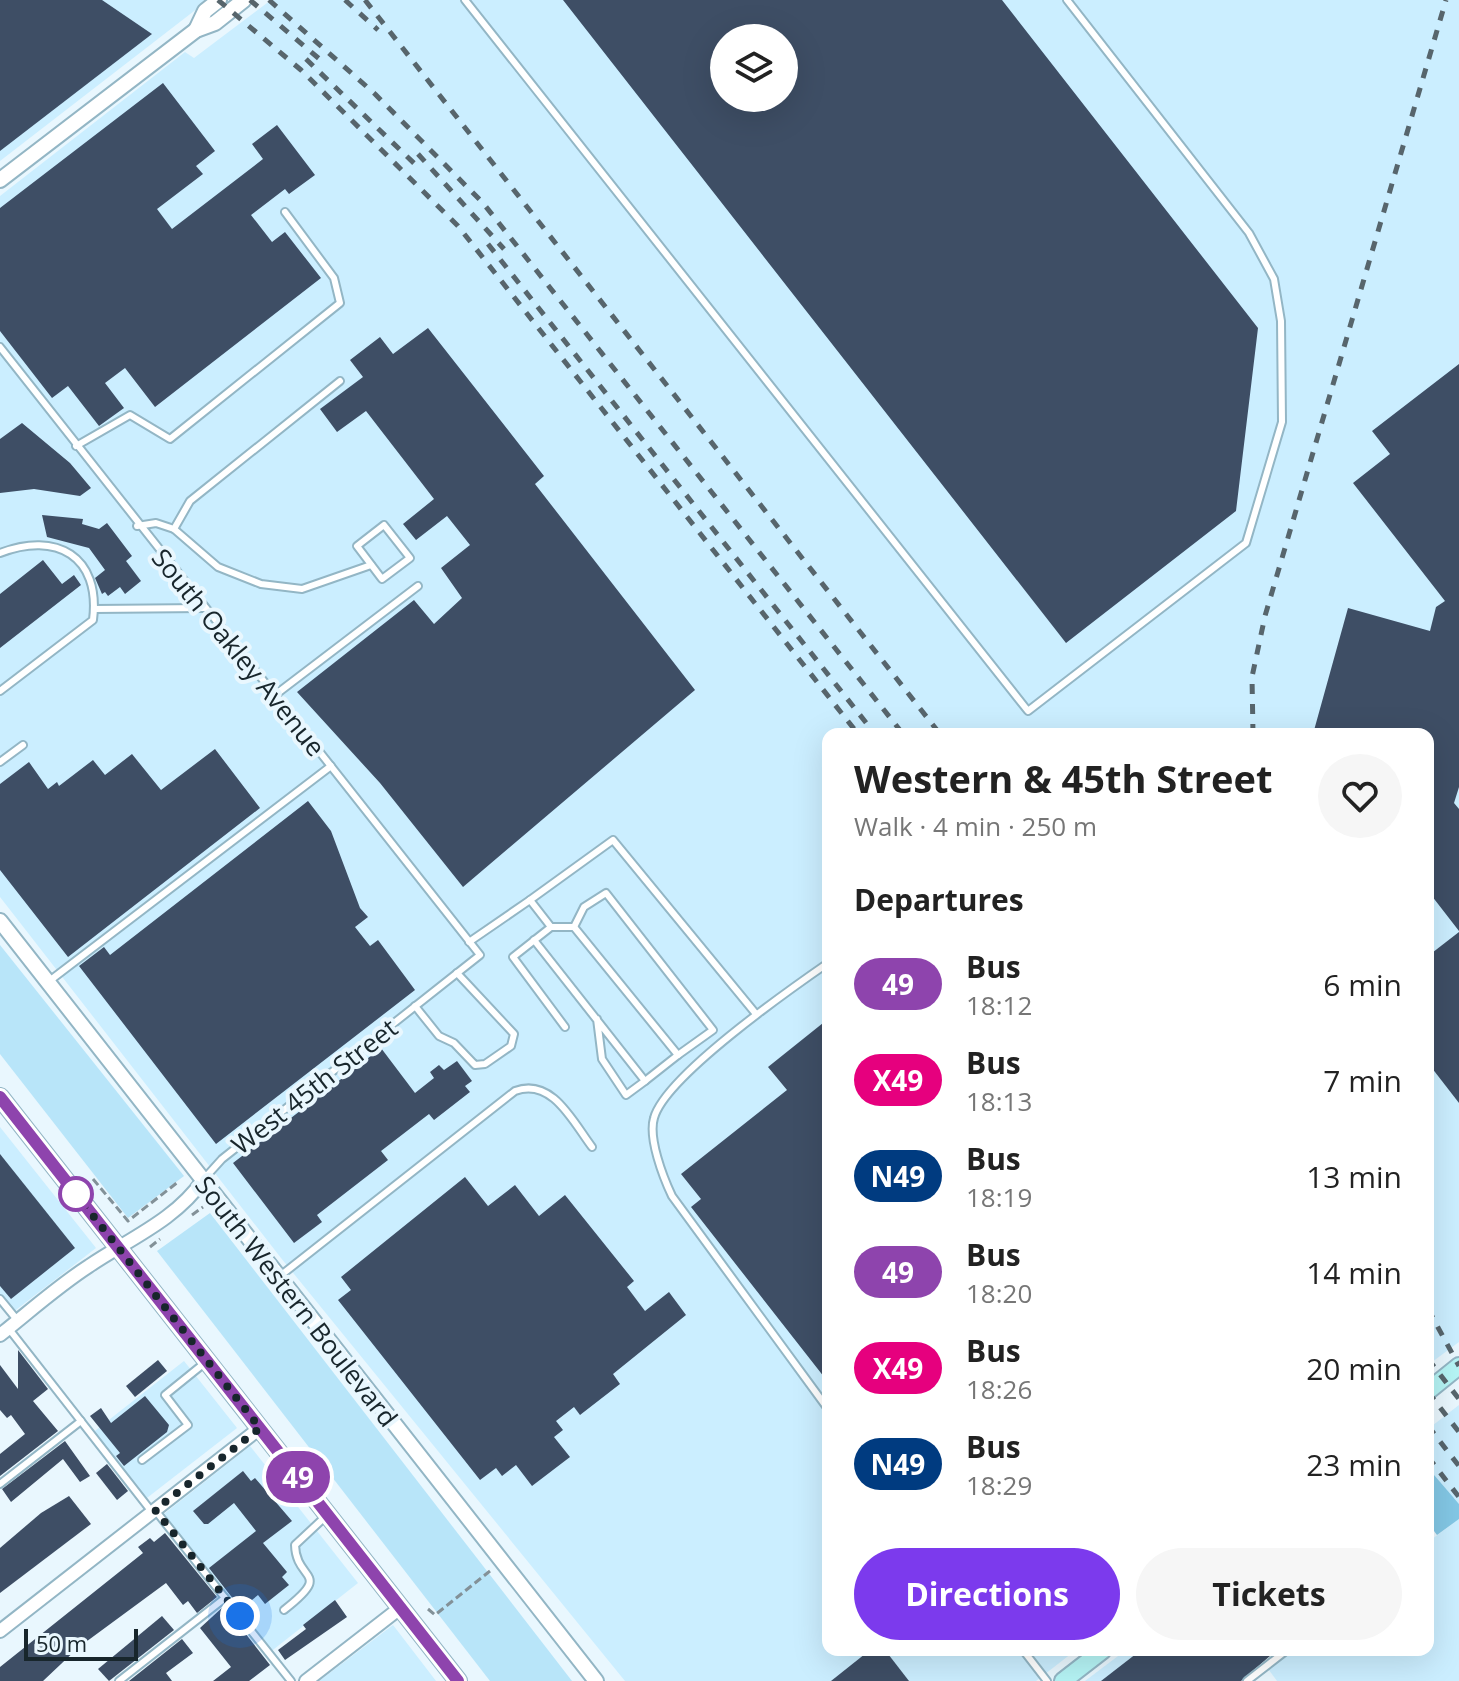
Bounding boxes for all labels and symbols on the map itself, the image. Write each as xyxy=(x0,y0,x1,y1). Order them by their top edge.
street label: South Oakley Avenue xyxy=(144,541,334,763)
street label: West 45th Street xyxy=(224,1010,404,1162)
street label: South Western Boulevard xyxy=(188,1168,406,1434)
unlabelled marker xyxy=(59,1177,93,1211)
line badge: 49 xyxy=(262,1451,334,1503)
your location xyxy=(220,1596,260,1636)
scale bar xyxy=(24,1625,138,1661)

